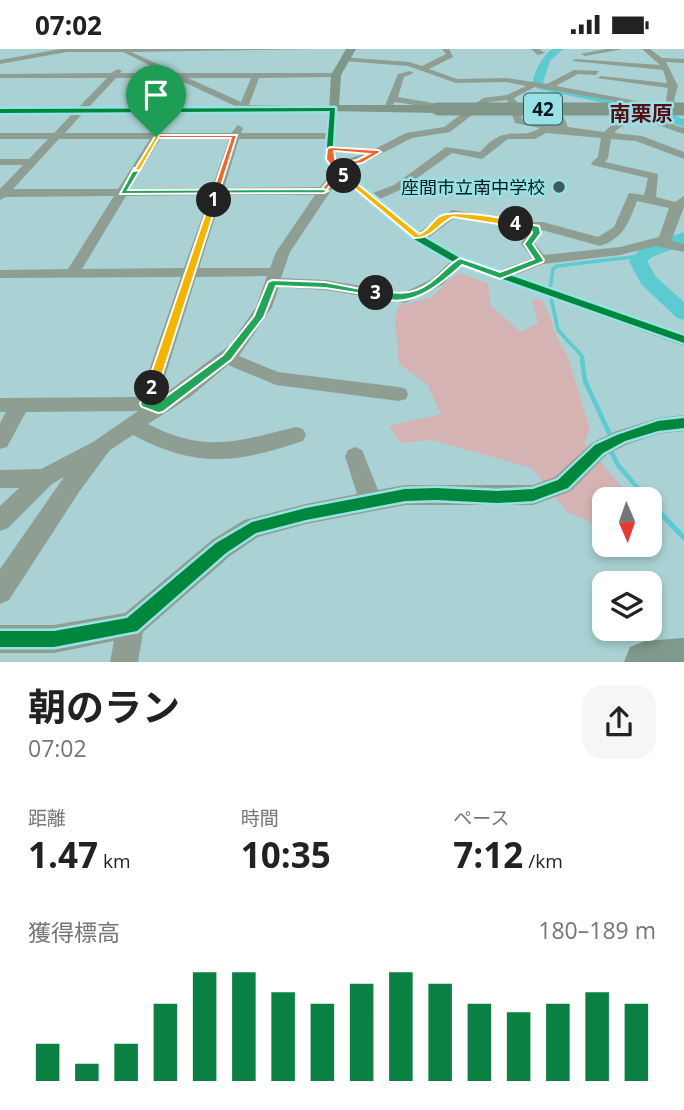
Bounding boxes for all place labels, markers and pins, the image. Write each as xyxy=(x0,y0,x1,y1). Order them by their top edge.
pin xyxy=(126,65,186,137)
pin: 5 xyxy=(326,159,362,193)
place label: 座間市立南中学校 xyxy=(401,175,545,199)
marker: 座間市立南中学校 xyxy=(551,179,567,195)
pin: 1 xyxy=(196,183,232,217)
pin: 4 xyxy=(498,207,534,241)
pin: 3 xyxy=(358,275,394,311)
pin: 2 xyxy=(134,371,170,405)

